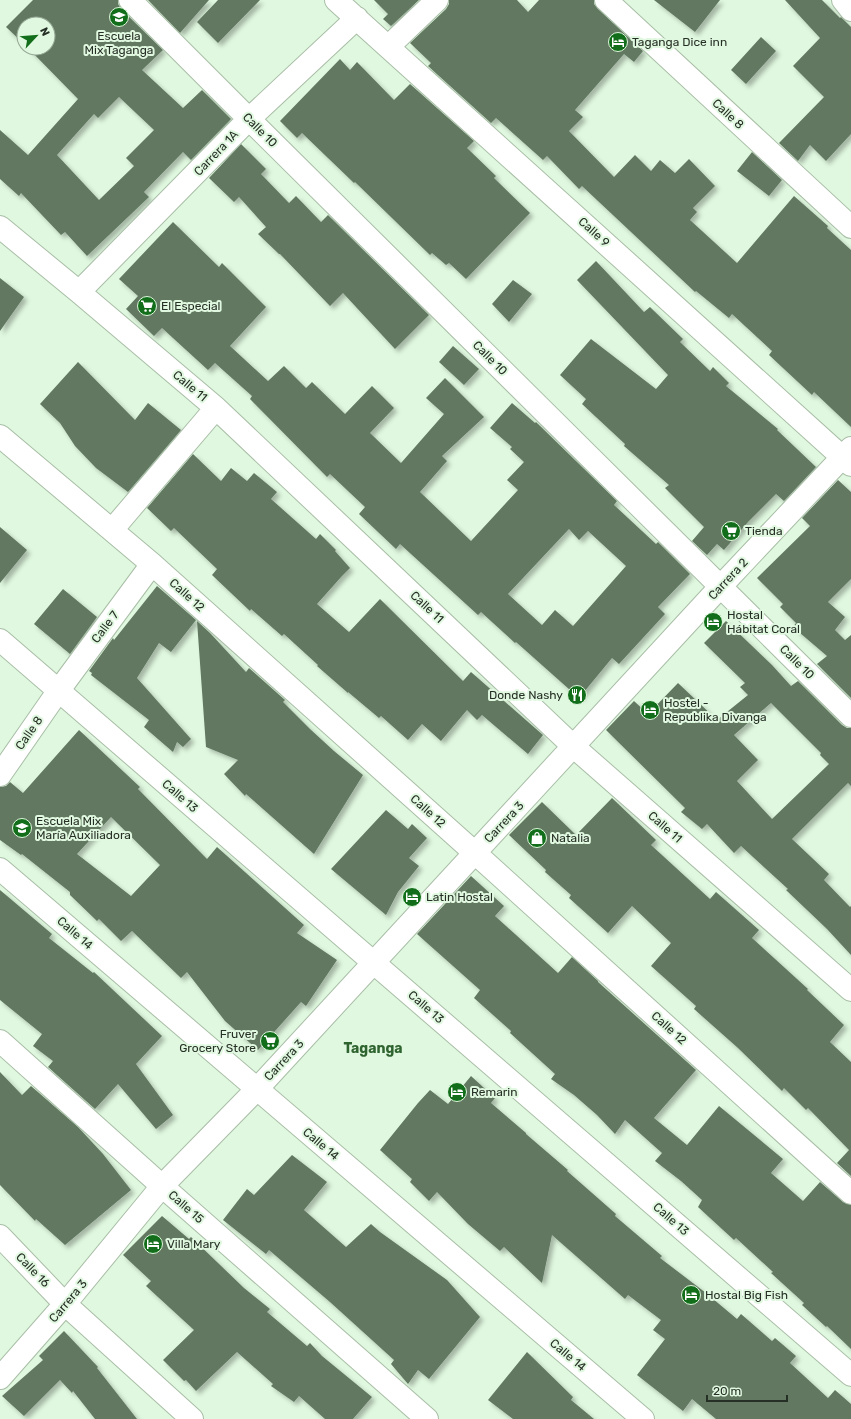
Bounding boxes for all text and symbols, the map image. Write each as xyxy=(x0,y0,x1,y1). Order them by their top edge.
school or university icon: Escuela Mix Taganga xyxy=(108,6,130,28)
north arrow xyxy=(16,16,56,56)
text: N xyxy=(37,25,52,38)
place label: Escuela Mix Taganga xyxy=(85,29,153,57)
hotel icon: Taganga Dice inn xyxy=(607,31,629,53)
place label: Taganga Dice inn xyxy=(632,35,727,49)
street label: Calle 8 xyxy=(709,96,747,132)
street label: Calle 10 xyxy=(240,110,280,150)
street label: Carrera 1A xyxy=(191,127,241,179)
street label: Calle 9 xyxy=(575,214,613,250)
supermarket icon: El Especial xyxy=(136,295,158,317)
place label: El Especial xyxy=(161,299,221,313)
street label: Calle 10 xyxy=(470,338,510,378)
street label: Calle 11 xyxy=(170,368,210,404)
supermarket icon: Tienda xyxy=(720,520,742,542)
place label: Tienda xyxy=(745,524,783,538)
street label: Carrera 2 xyxy=(705,555,751,603)
street label: Calle 12 xyxy=(167,576,207,614)
street label: Calle 11 xyxy=(407,588,447,626)
street label: Calle 7 xyxy=(88,608,122,646)
place label: Hostal Hábitat Coral xyxy=(727,608,800,636)
hotel icon: Hostal Hábitat Coral xyxy=(702,611,724,633)
street label: Calle 10 xyxy=(777,642,817,682)
restaurant icon: Donde Nashy xyxy=(566,684,588,706)
place label: Donde Nashy xyxy=(489,688,563,702)
place label: Hostel - Republika Divanga xyxy=(664,696,767,724)
hotel icon: Hostel - Republika Divanga xyxy=(639,699,661,721)
street label: Calle 8 xyxy=(12,714,46,752)
street label: Calle 13 xyxy=(159,777,201,815)
street label: Calle 12 xyxy=(408,792,448,830)
street label: Carrera 3 xyxy=(481,798,527,846)
street label: Calle 11 xyxy=(645,808,685,846)
place label: Escuela Mix María Auxiliadora xyxy=(36,814,131,842)
school or university icon: Escuela Mix María Auxiliadora xyxy=(11,817,33,839)
shop icon: Natalia xyxy=(526,827,548,849)
place label: Natalia xyxy=(551,831,590,845)
hotel icon: Latin Hostal xyxy=(401,886,423,908)
place label: Latin Hostal xyxy=(426,890,493,904)
street label: Calle 14 xyxy=(54,914,96,953)
street label: Calle 13 xyxy=(405,988,447,1026)
street label: Calle 12 xyxy=(649,1009,689,1047)
place label: Fruver Grocery Store xyxy=(179,1027,256,1055)
supermarket icon: Fruver Grocery Store xyxy=(259,1030,281,1052)
street label: Carrera 3 xyxy=(261,1036,307,1084)
district label: Taganga xyxy=(343,1040,403,1057)
hotel icon: Remarin xyxy=(446,1081,468,1103)
place label: Remarin xyxy=(471,1085,518,1099)
street label: Calle 14 xyxy=(300,1125,342,1163)
street label: Calle 15 xyxy=(165,1188,207,1226)
street label: Calle 13 xyxy=(650,1200,692,1238)
hotel icon: Villa Mary xyxy=(142,1233,164,1255)
place label: Villa Mary xyxy=(167,1237,221,1251)
street label: Calle 16 xyxy=(13,1250,53,1290)
street label: Carrera 3 xyxy=(46,1277,90,1325)
hotel icon: Hostal Big Fish xyxy=(680,1284,702,1306)
place label: Hostal Big Fish xyxy=(705,1288,788,1302)
street label: Calle 14 xyxy=(547,1336,589,1374)
scale bar xyxy=(707,1377,787,1403)
text: 20 m xyxy=(713,1384,741,1398)

